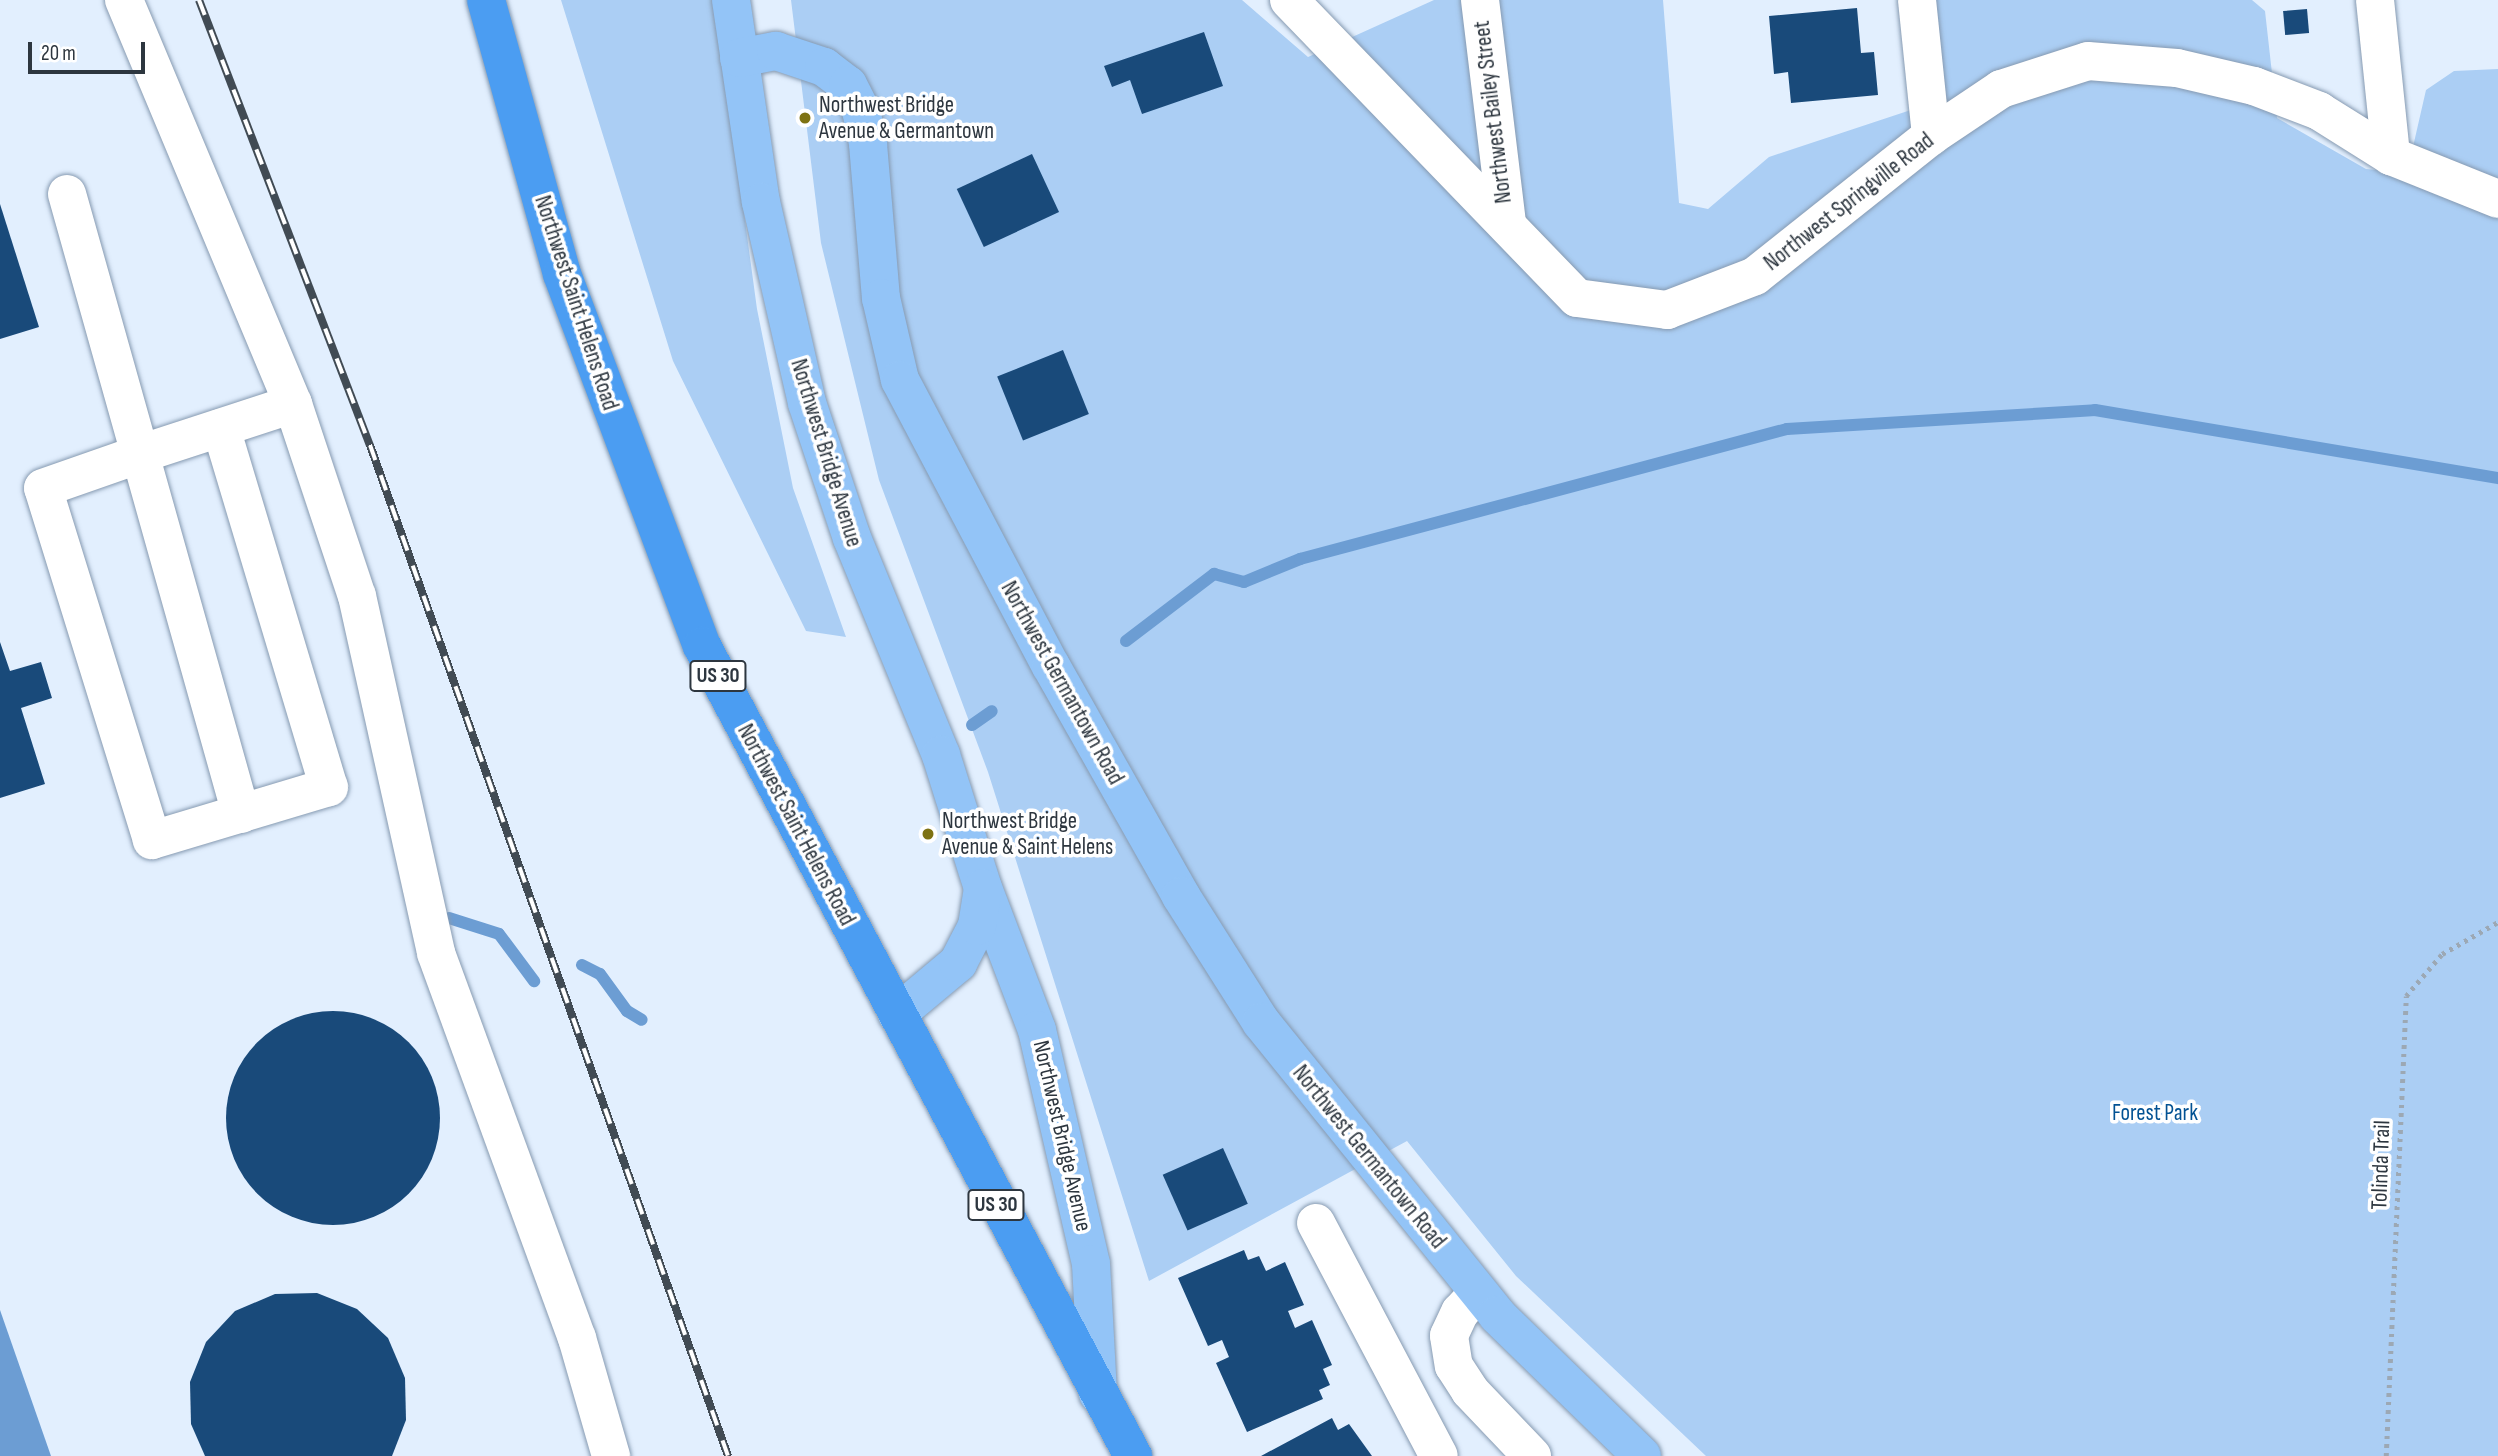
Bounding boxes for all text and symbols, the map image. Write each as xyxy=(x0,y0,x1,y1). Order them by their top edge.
street label: Northwest Bailey Street xyxy=(1468,19,1518,205)
scale bar xyxy=(32,28,149,72)
text: 20 m xyxy=(41,41,76,66)
place label: Northwest Bridge Avenue & Germantown xyxy=(819,91,994,145)
marker: Northwest Bridge Avenue & Germantown xyxy=(797,110,813,126)
street label: Northwest Springville Road xyxy=(1759,127,1939,277)
street label: Northwest Saint Helens Road xyxy=(528,192,624,414)
street label: Northwest Bridge Avenue xyxy=(784,356,868,550)
street label: Northwest Germantown Road xyxy=(995,577,1129,789)
road number: US 30 xyxy=(688,658,748,694)
street label: Northwest Saint Helens Road xyxy=(731,720,861,930)
place label: Northwest Bridge Avenue & Saint Helens xyxy=(942,807,1113,861)
marker: Northwest Bridge Avenue & Saint Helens xyxy=(920,826,936,842)
street label: Northwest Bridge Avenue xyxy=(1027,1038,1097,1234)
street label: Northwest Germantown Road xyxy=(1287,1060,1451,1254)
park label: Forest Park xyxy=(2112,1099,2198,1127)
street label: Tolinda Trail xyxy=(2366,1120,2396,1210)
road number: US 30 xyxy=(966,1188,1026,1222)

